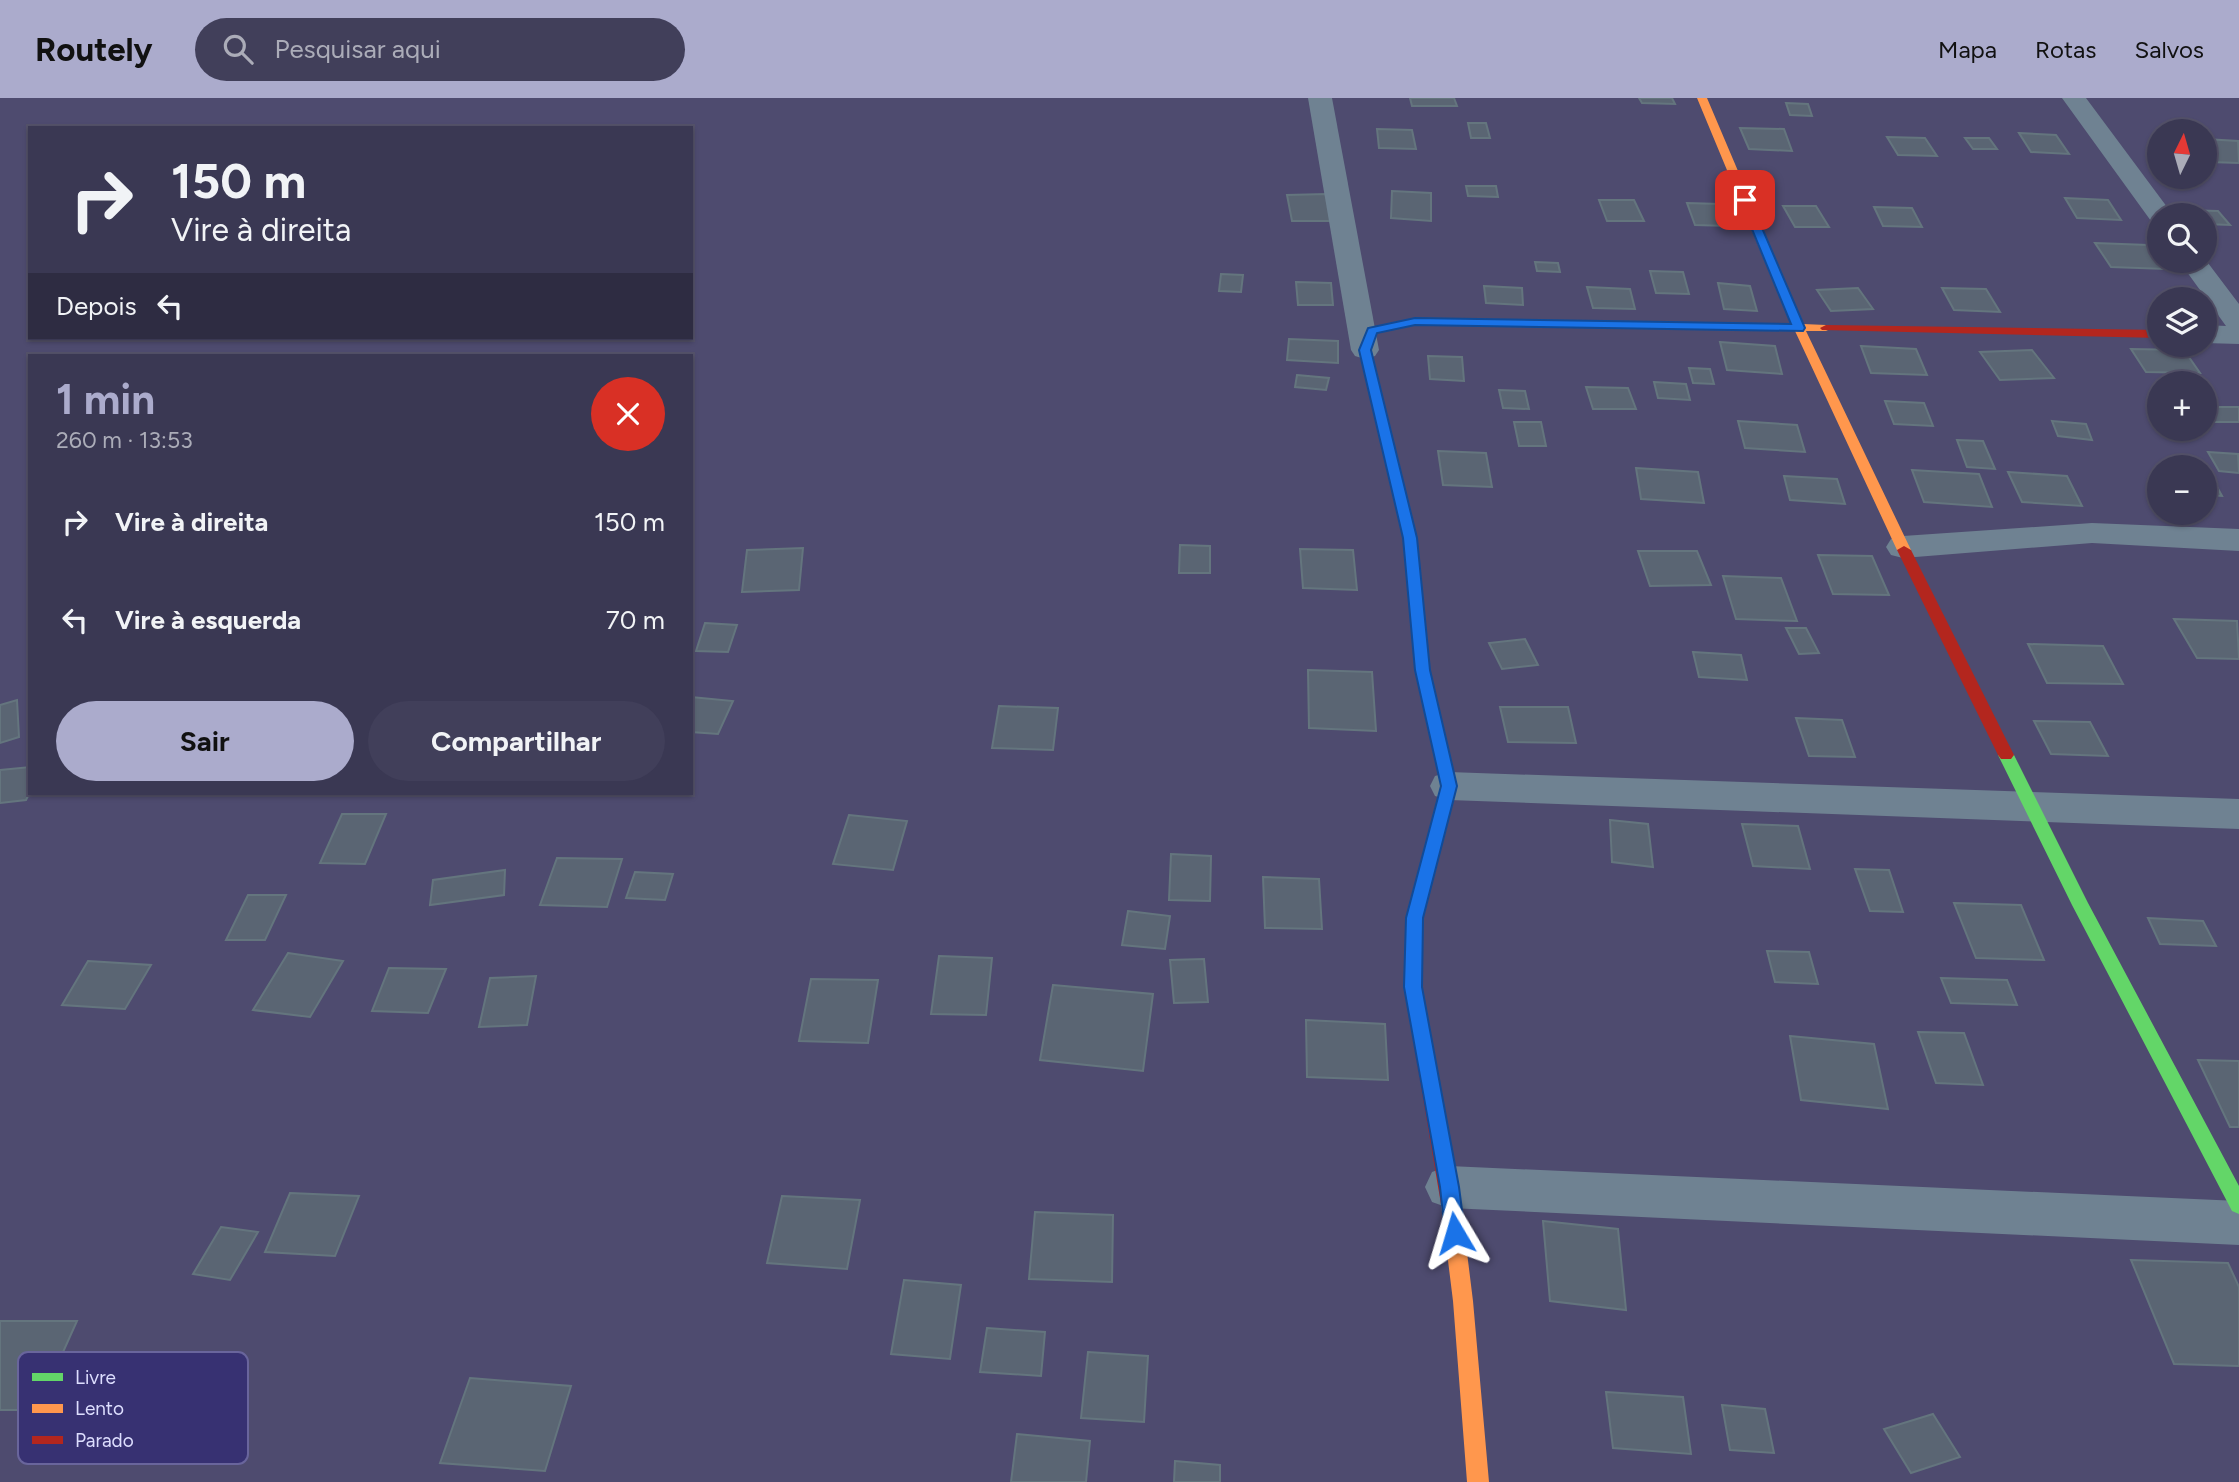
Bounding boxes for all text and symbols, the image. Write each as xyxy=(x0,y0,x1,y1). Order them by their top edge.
search box xyxy=(195,18,685,81)
text: Routely xyxy=(35,30,153,69)
icon: search xyxy=(219,30,257,68)
text: Pesquisar aqui xyxy=(275,33,441,65)
text: Mapa xyxy=(1938,35,1997,64)
text: Rotas xyxy=(2035,35,2096,64)
text: Salvos xyxy=(2134,35,2204,64)
north arrow xyxy=(2147,119,2217,189)
map controls xyxy=(2147,119,2217,525)
text: 150 m xyxy=(171,151,306,210)
icon: right xyxy=(56,154,147,245)
pin xyxy=(1715,170,1775,230)
icon: arrive xyxy=(1726,181,1764,219)
button: search xyxy=(2147,203,2217,273)
text: Vire à direita xyxy=(171,211,351,249)
icon: left xyxy=(151,287,189,325)
button: layers xyxy=(2147,287,2217,357)
text: Depois xyxy=(56,290,137,322)
button: + xyxy=(2147,371,2217,441)
text: 1 min xyxy=(56,374,155,425)
button: close xyxy=(591,377,665,451)
text: 260 m · 13:53 xyxy=(56,426,193,454)
button: − xyxy=(2147,455,2217,525)
icon: right xyxy=(56,503,94,541)
text: Vire à direita xyxy=(115,506,268,538)
text: 150 m xyxy=(594,506,665,538)
icon: left xyxy=(56,601,94,639)
text: Vire à esquerda xyxy=(115,604,301,636)
text: 70 m xyxy=(606,604,665,636)
button: Sair xyxy=(56,701,354,781)
button: Compartilhar xyxy=(368,701,665,781)
position arrow xyxy=(1418,1196,1492,1270)
legend xyxy=(18,1352,248,1464)
text: Livre xyxy=(75,1366,116,1389)
text: Lento xyxy=(75,1397,124,1420)
text: Parado xyxy=(75,1429,134,1452)

